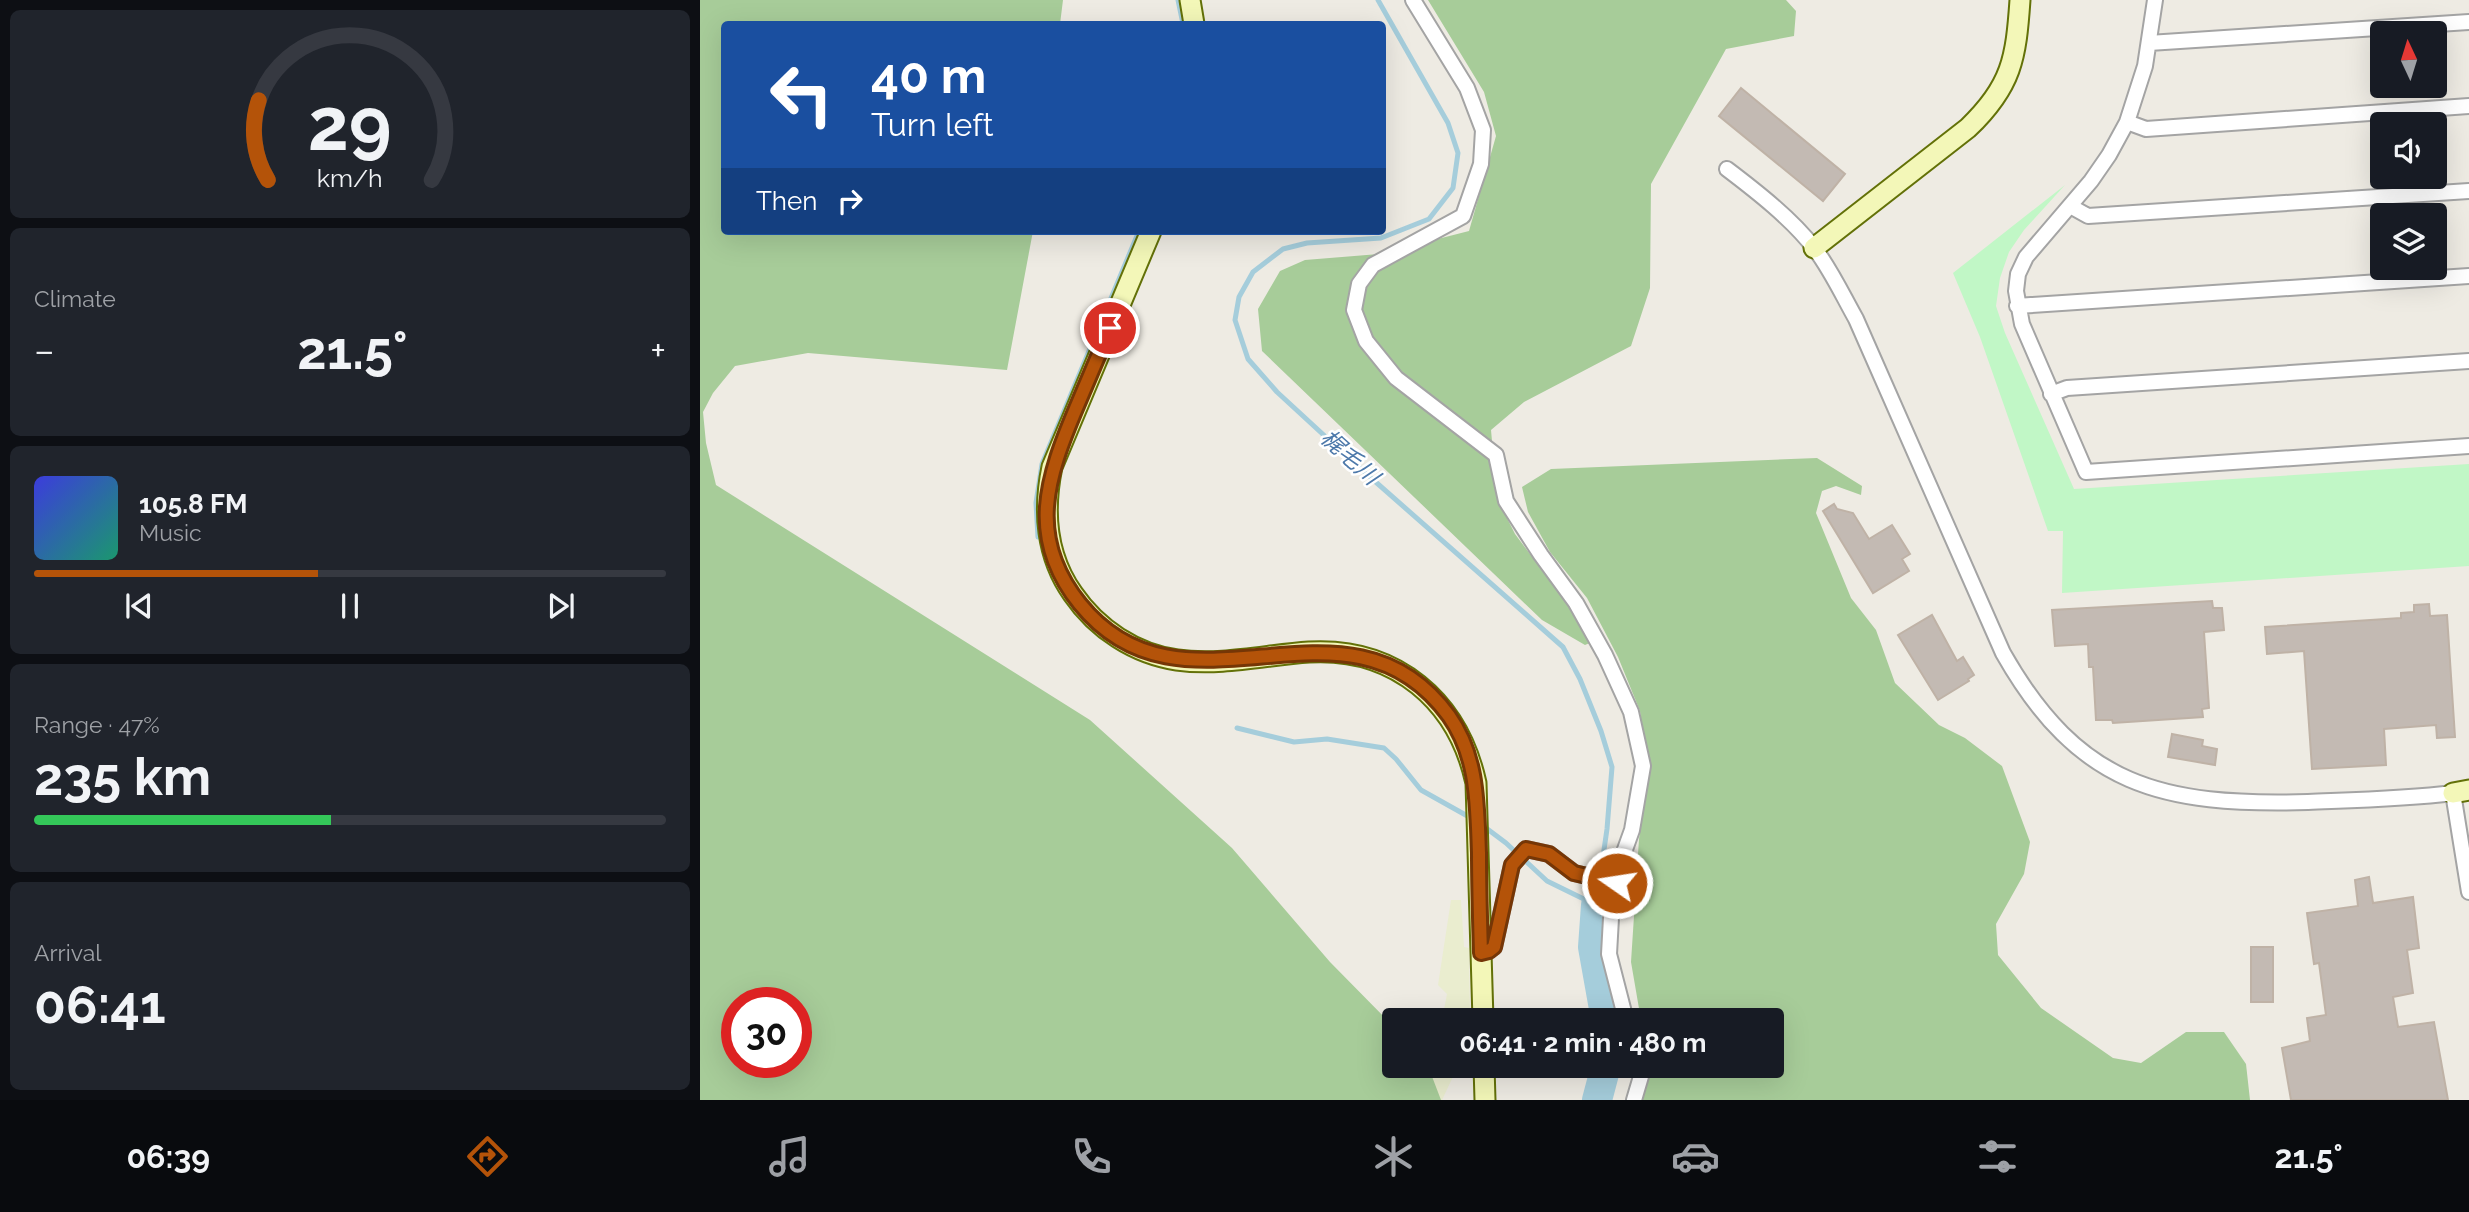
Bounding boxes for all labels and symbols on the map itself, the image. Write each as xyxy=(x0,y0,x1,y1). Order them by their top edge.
north arrow xyxy=(2370,21,2446,98)
pin xyxy=(1080,298,1140,358)
water label: 梶毛川 xyxy=(1316,424,1387,492)
position arrow xyxy=(1580,846,1654,920)
speed limit sign: 30 xyxy=(721,987,812,1078)

